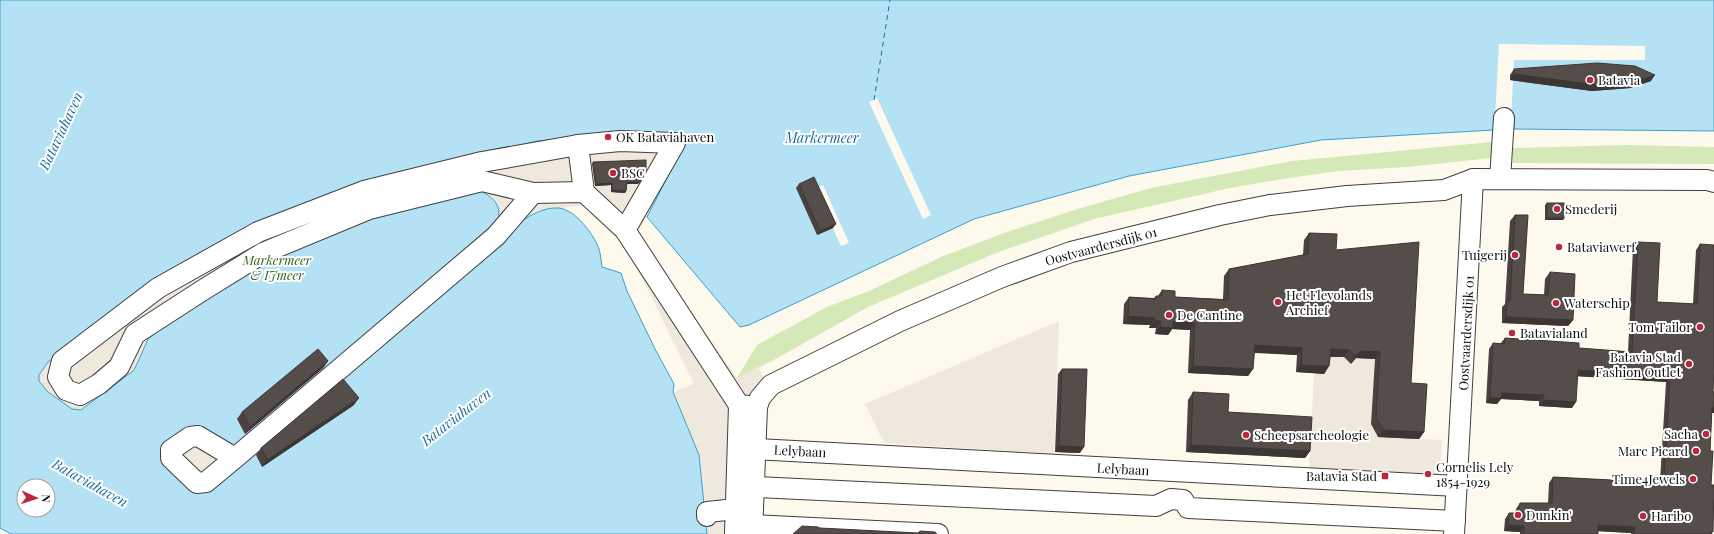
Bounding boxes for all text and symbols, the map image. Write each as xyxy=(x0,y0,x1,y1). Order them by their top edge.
place label: Batavia xyxy=(1598,71,1641,88)
marker: Batavia xyxy=(1585,75,1595,85)
water label: Bataviahaven xyxy=(34,89,87,174)
place label: OK Bataviahaven xyxy=(616,128,714,145)
water label: Markermeer xyxy=(784,128,860,147)
marker: OK Bataviahaven xyxy=(603,132,613,142)
place label: BSC xyxy=(621,164,645,181)
marker: BSC xyxy=(608,168,618,178)
place label: Smederij xyxy=(1565,200,1617,217)
marker: Smederij xyxy=(1552,204,1562,214)
street label: Oostvaardersdijk 01 xyxy=(1043,222,1159,269)
place label: Bataviawerf xyxy=(1567,238,1637,255)
marker: Bataviawerf xyxy=(1554,242,1564,252)
place label: Tuigerij xyxy=(1462,246,1507,263)
marker: Tuigerij xyxy=(1510,250,1520,260)
park label: Markermeer & IJmeer xyxy=(242,251,312,283)
street label: Oostvaardersdijk 01 xyxy=(1454,275,1477,391)
place label: Het Flevolands Archief xyxy=(1285,286,1372,318)
place label: Waterschip xyxy=(1563,294,1630,311)
marker: Het Flevolands Archief xyxy=(1273,297,1283,307)
marker: Waterschip xyxy=(1551,298,1561,308)
place label: De Cantine xyxy=(1177,306,1243,323)
marker: De Cantine xyxy=(1164,310,1174,320)
place label: Tom Tailor xyxy=(1628,318,1692,335)
marker: Tom Tailor xyxy=(1695,322,1705,332)
place label: Batavialand xyxy=(1520,324,1588,341)
marker: Batavialand xyxy=(1507,328,1517,338)
place label: Batavia Stad Fashion Outlet xyxy=(1595,348,1681,380)
marker: Batavia Stad Fashion Outlet xyxy=(1684,359,1694,369)
water label: Bataviahaven xyxy=(416,383,494,450)
place label: Sacha xyxy=(1664,425,1699,442)
place label: Scheepsarcheologie xyxy=(1254,426,1369,443)
marker: Sacha xyxy=(1701,429,1711,439)
marker: Scheepsarcheologie xyxy=(1241,430,1251,440)
street label: Lelybaan xyxy=(773,441,827,460)
place label: Marc Picard xyxy=(1618,442,1688,459)
marker: Marc Picard xyxy=(1691,446,1701,456)
water label: Bataviahaven xyxy=(48,453,131,511)
place label: Cornelis Lely 1854-1929 xyxy=(1436,458,1514,490)
street label: Lelybaan xyxy=(1096,459,1150,478)
place label: Batavia Stad xyxy=(1306,467,1377,484)
marker: Cornelis Lely 1854-1929 xyxy=(1423,469,1433,479)
place label: Time4Jewels xyxy=(1612,470,1685,487)
marker: Batavia Stad xyxy=(1380,471,1390,481)
marker: Time4Jewels xyxy=(1688,474,1698,484)
north arrow xyxy=(16,478,56,518)
text: N xyxy=(39,494,54,503)
place label: Dunkin' xyxy=(1526,506,1572,523)
place label: Haribo xyxy=(1651,507,1691,524)
marker: Dunkin' xyxy=(1513,510,1523,520)
marker: Haribo xyxy=(1638,511,1648,521)

